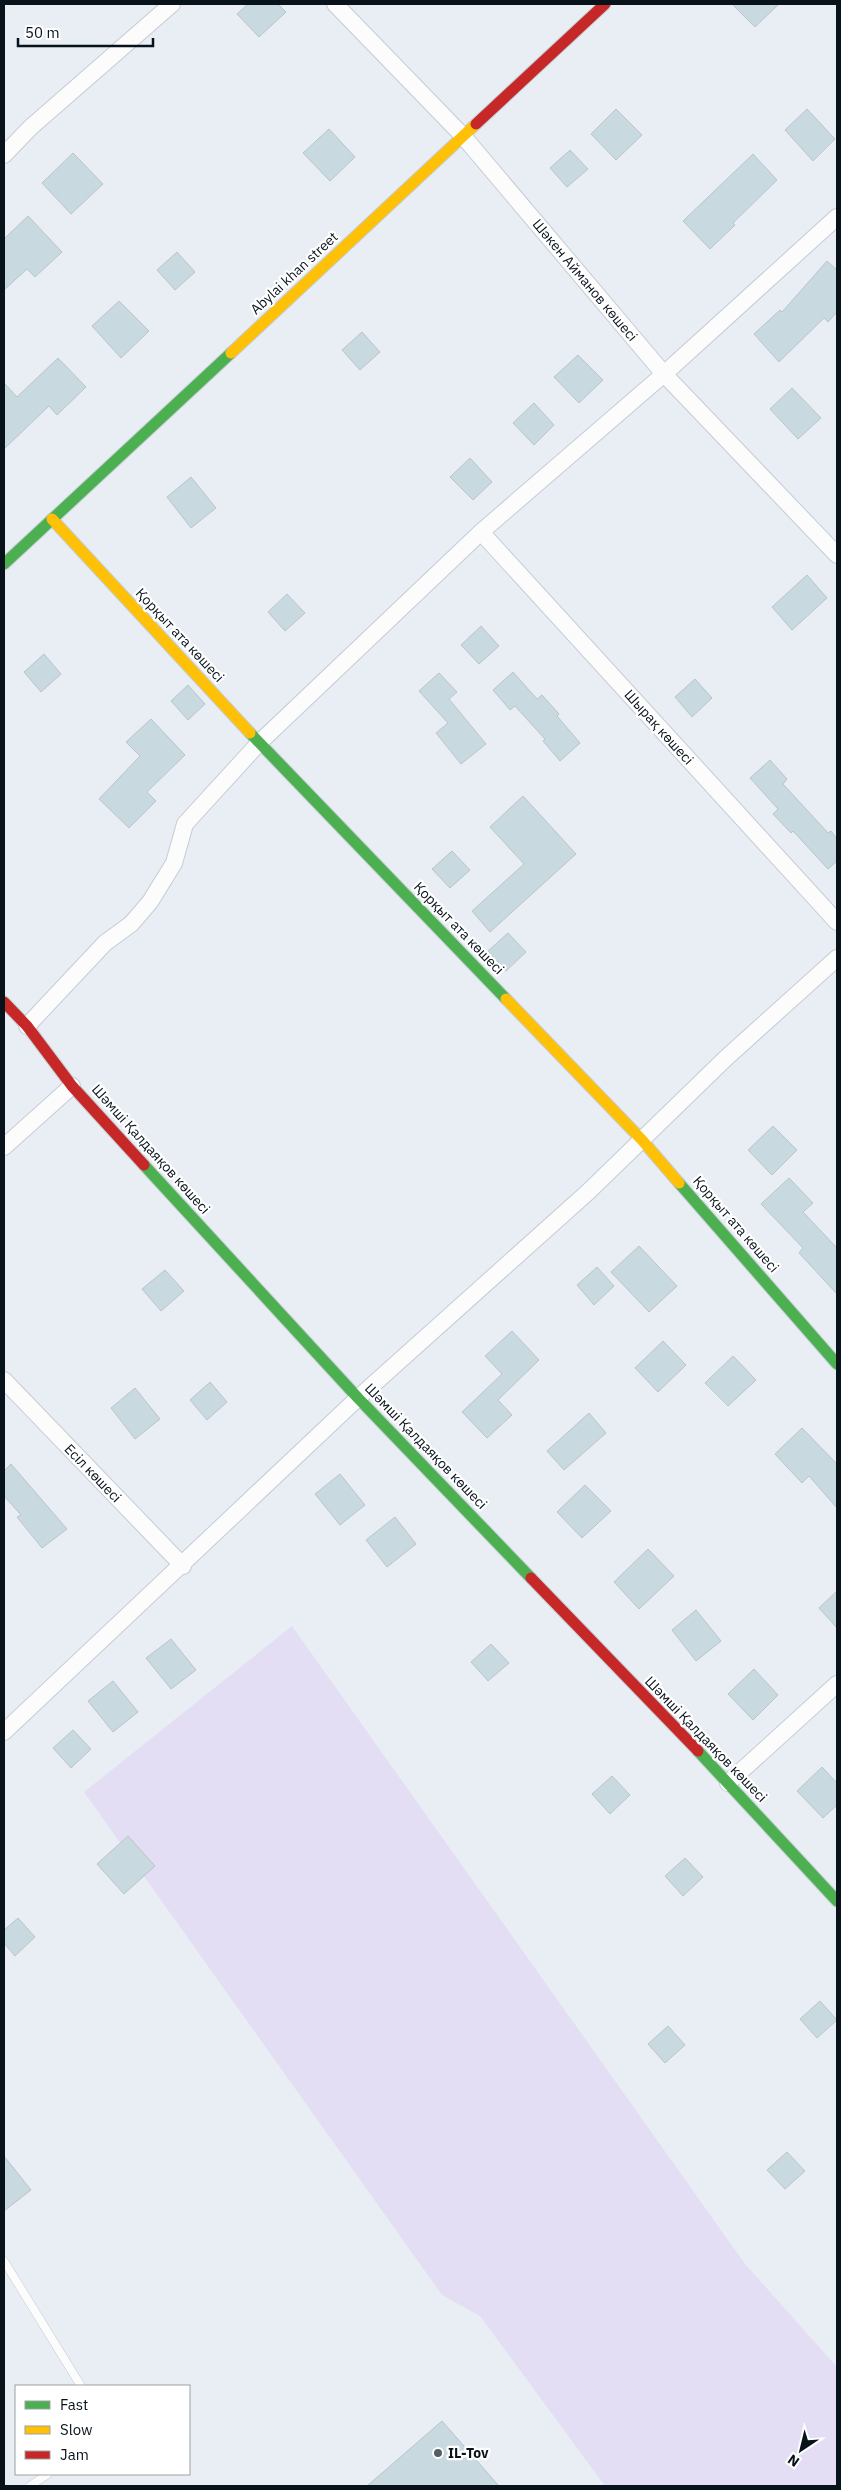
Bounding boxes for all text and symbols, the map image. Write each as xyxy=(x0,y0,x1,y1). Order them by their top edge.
scale bar xyxy=(18,15,152,47)
text: 50 m xyxy=(25,23,60,42)
street label: Шәкен Айманов көшесі xyxy=(529,215,641,345)
street label: Abylai khan street xyxy=(246,228,342,318)
street label: Қорқыт ата көшесі xyxy=(132,584,228,686)
street label: Шырақ көшесі xyxy=(621,686,697,768)
street label: Қорқыт ата көшесі xyxy=(410,878,508,978)
street label: Шәмші Қалдаяқов көшесі xyxy=(88,1080,214,1218)
street label: Қорқыт ата көшесі xyxy=(689,1172,783,1276)
street label: Шәмші Қалдаяқов көшесі xyxy=(361,1379,491,1513)
street label: Есіл көшесі xyxy=(61,1440,125,1506)
street label: Шәмші Қалдаяқов көшесі xyxy=(641,1672,771,1806)
legend xyxy=(15,2385,190,2475)
text: Fast xyxy=(60,2395,88,2414)
text: Slow xyxy=(60,2420,93,2439)
north arrow xyxy=(776,2425,826,2475)
place label: IL-Tov xyxy=(448,2444,489,2462)
text: Jam xyxy=(60,2445,89,2464)
marker: IL-Tov xyxy=(432,2447,444,2459)
text: N xyxy=(784,2450,803,2471)

